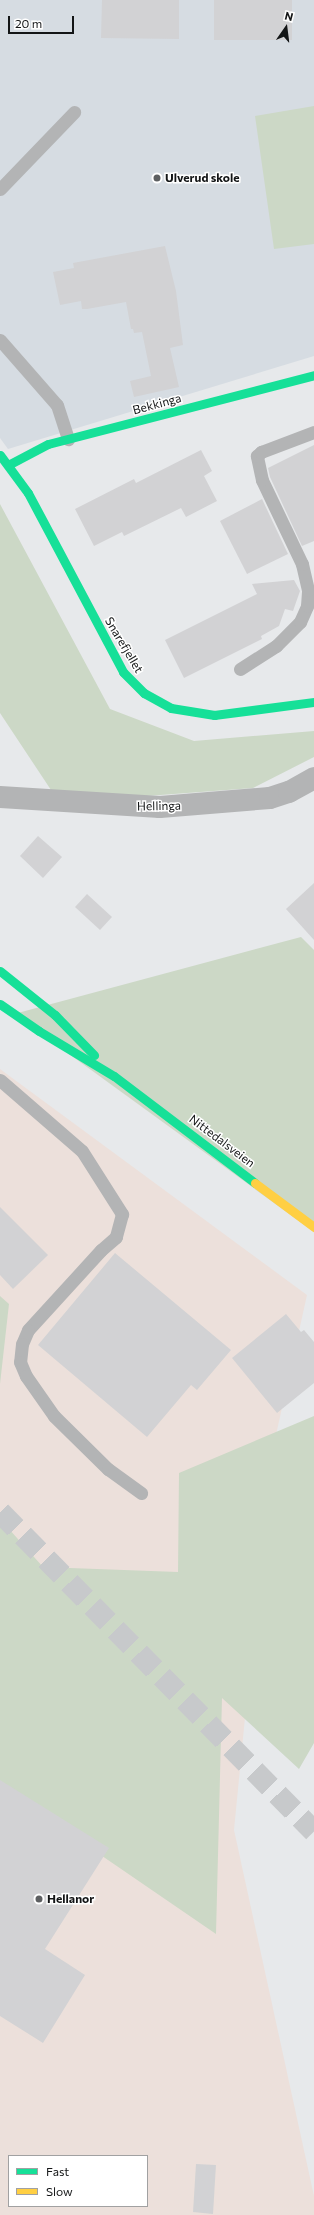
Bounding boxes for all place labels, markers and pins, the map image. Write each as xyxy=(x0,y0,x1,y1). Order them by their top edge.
place label: Ulverud skole xyxy=(165,171,240,185)
marker: Ulverud skole xyxy=(152,173,162,183)
place label: Hellanor xyxy=(47,1892,94,1906)
marker: Hellanor xyxy=(34,1894,44,1904)

